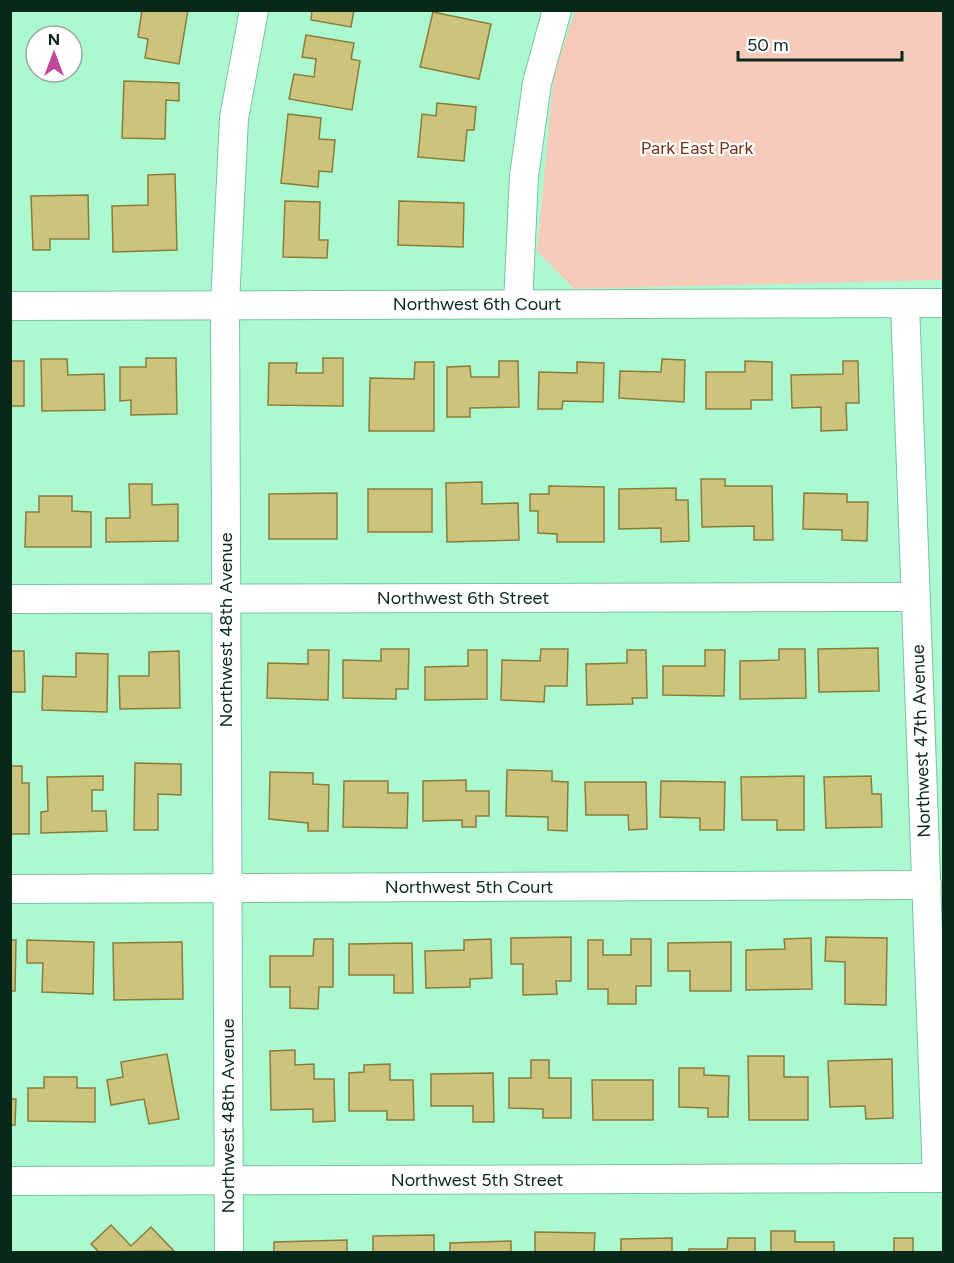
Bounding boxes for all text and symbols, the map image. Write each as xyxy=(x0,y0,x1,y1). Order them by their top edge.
north arrow xyxy=(24,24,84,84)
scale bar xyxy=(738,24,902,62)
text: N xyxy=(48,30,60,49)
text: 50 m xyxy=(747,34,789,56)
park label: Park East Park xyxy=(641,137,753,159)
street label: Northwest 6th Court xyxy=(393,293,561,315)
street label: Northwest 48th Avenue xyxy=(215,532,237,727)
street label: Northwest 6th Street xyxy=(377,587,549,609)
street label: Northwest 47th Avenue xyxy=(907,644,935,838)
street label: Northwest 5th Court xyxy=(385,876,553,898)
street label: Northwest 48th Avenue xyxy=(217,1018,239,1213)
street label: Northwest 5th Street xyxy=(391,1169,563,1191)

